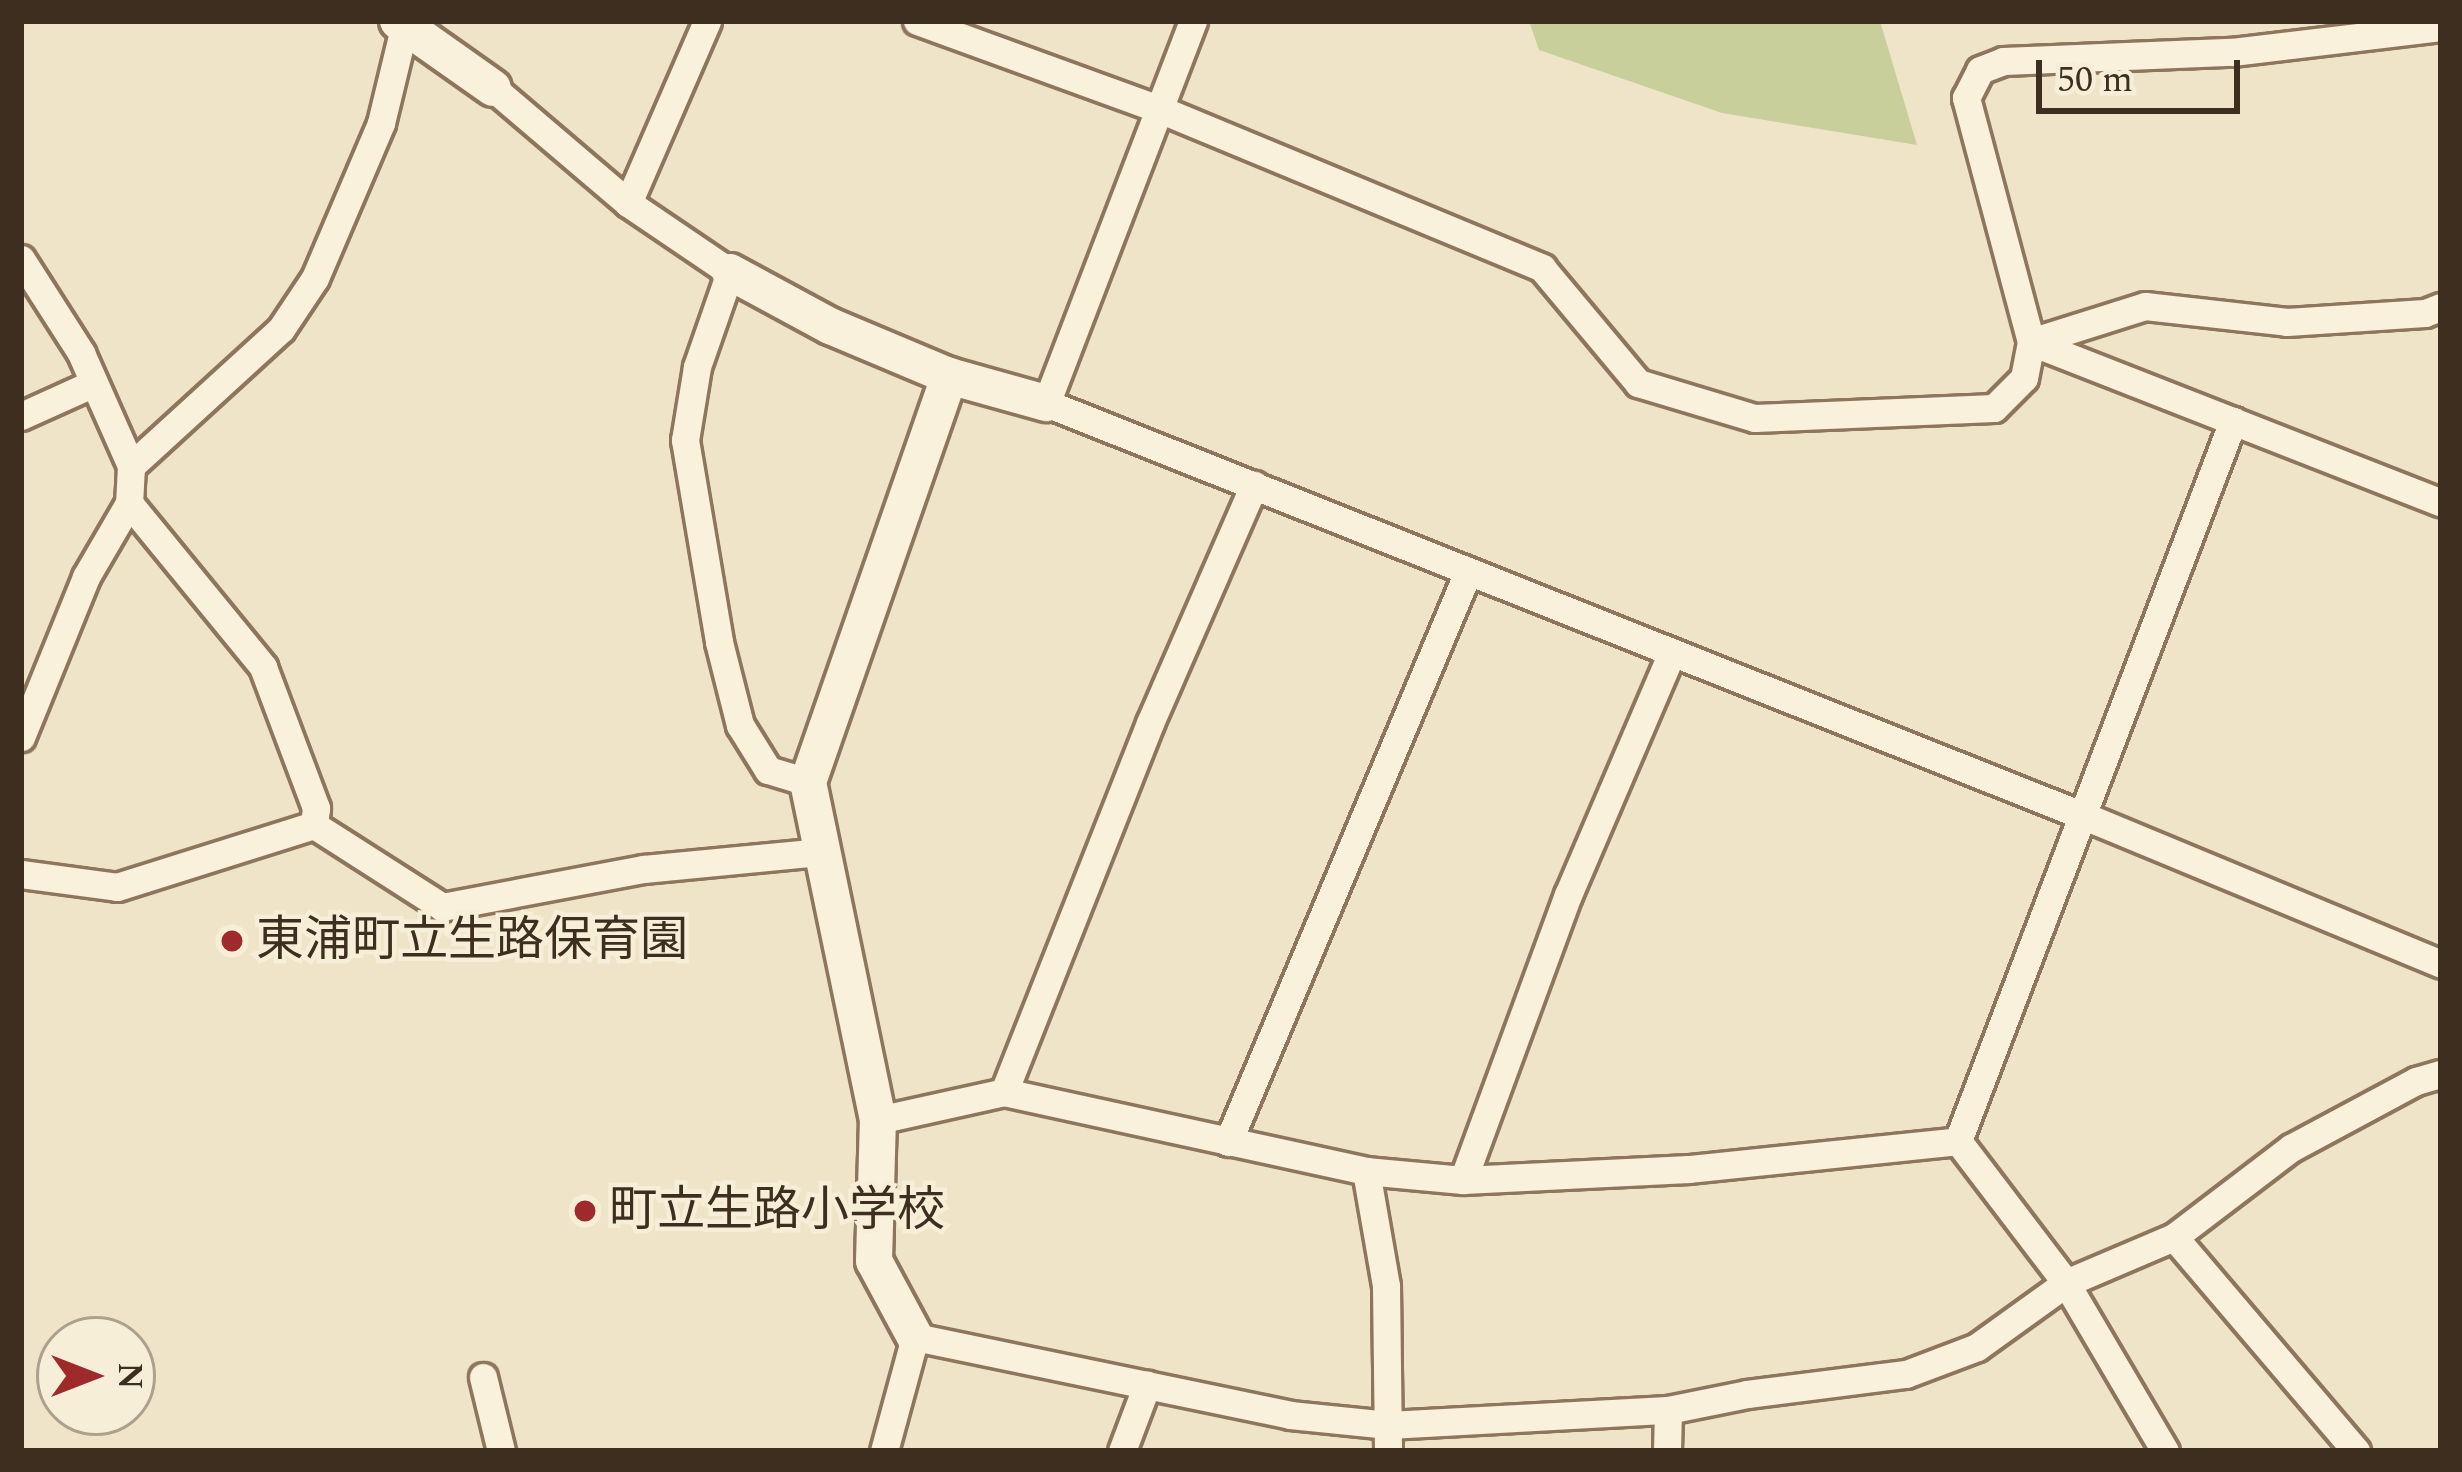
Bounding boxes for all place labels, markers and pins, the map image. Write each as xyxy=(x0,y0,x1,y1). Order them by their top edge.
place label: 東浦町立生路保育園 xyxy=(256,912,688,970)
marker: 東浦町立生路保育園 xyxy=(219,928,245,954)
place label: 町立生路小学校 xyxy=(609,1182,945,1240)
marker: 町立生路小学校 xyxy=(572,1198,598,1224)

